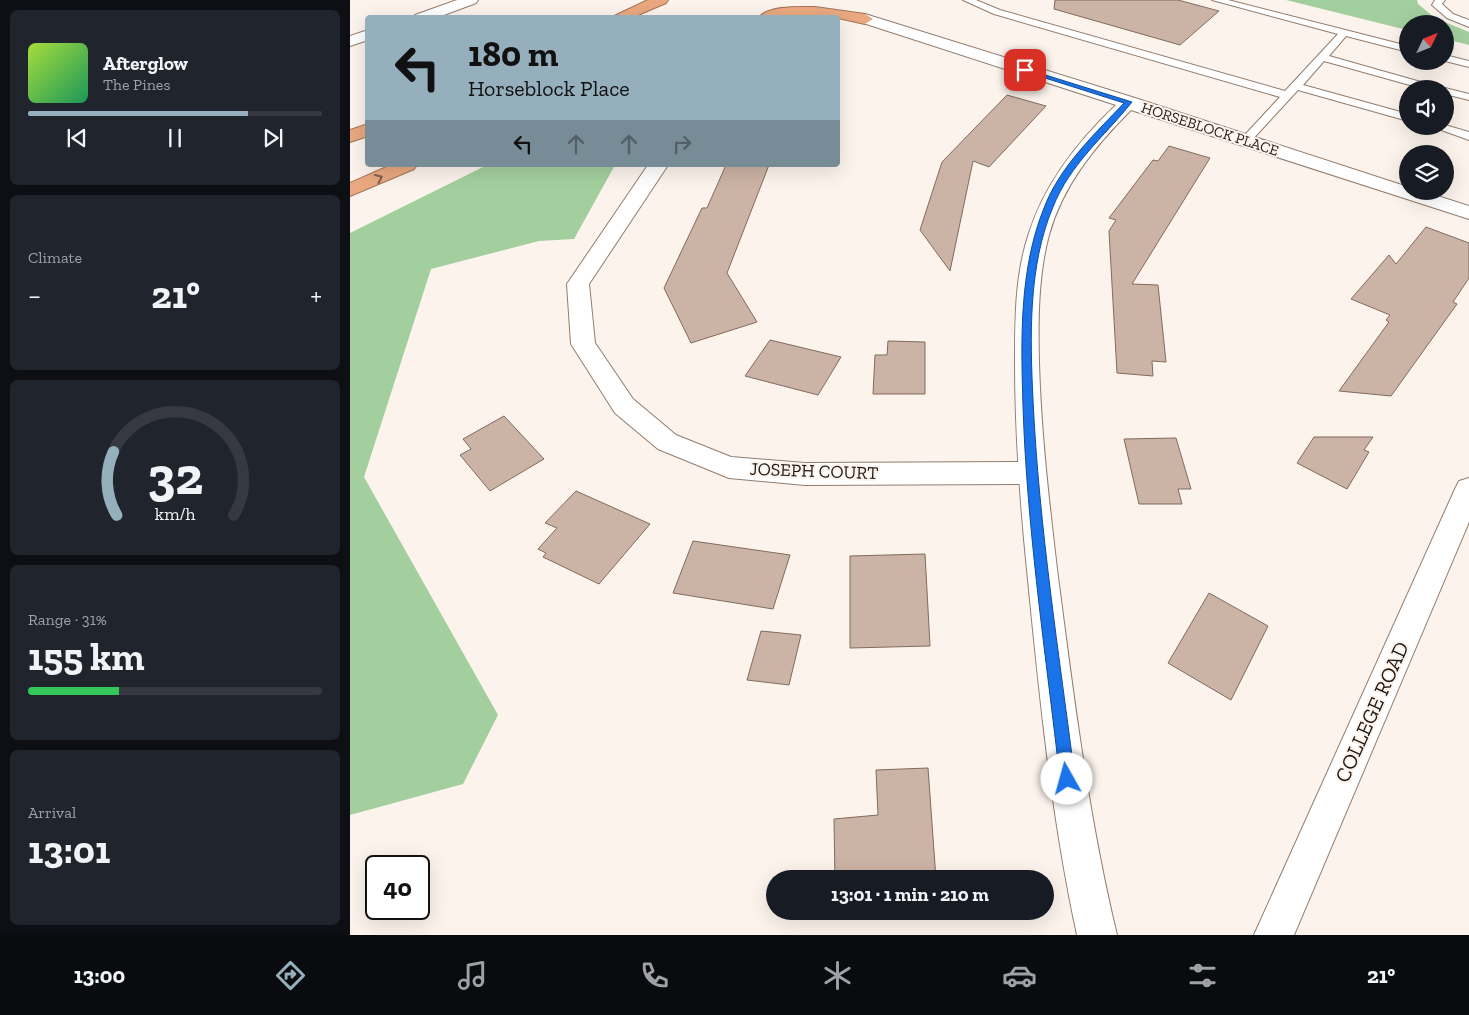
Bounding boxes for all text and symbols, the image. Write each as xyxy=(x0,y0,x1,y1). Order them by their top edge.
north arrow xyxy=(1399,15,1454,70)
map controls xyxy=(1399,15,1454,200)
text: 180 m xyxy=(468,33,558,75)
icon: left xyxy=(385,35,450,100)
pin xyxy=(1004,49,1046,91)
text: Afterglow xyxy=(103,52,188,75)
icon: arrive xyxy=(1011,56,1039,84)
text: The Pines xyxy=(103,75,170,94)
text: Horseblock Place xyxy=(468,75,630,102)
button: sound xyxy=(1399,80,1454,135)
street label: HORSEBLOCK PLACE xyxy=(1139,98,1281,160)
icon: previous xyxy=(63,124,91,152)
icon: pause xyxy=(161,124,189,152)
icon: next xyxy=(259,124,287,152)
icon: left xyxy=(509,130,537,158)
icon: ahead xyxy=(562,130,590,158)
icon: ahead xyxy=(615,130,643,158)
icon: right xyxy=(668,130,696,158)
button: layers xyxy=(1399,145,1454,200)
one-way arrow xyxy=(374,173,383,184)
text: Climate xyxy=(28,248,82,267)
text: 21° xyxy=(151,272,200,318)
text: − xyxy=(28,279,41,312)
text: + xyxy=(310,279,322,312)
text: 32 xyxy=(147,445,203,507)
street label: JOSEPH COURT xyxy=(749,458,879,484)
text: km/h xyxy=(155,503,195,525)
text: Range · 31% xyxy=(28,610,107,629)
text: 155 km xyxy=(28,634,144,680)
street label: COLLEGE ROAD xyxy=(1329,638,1414,786)
position arrow xyxy=(1040,752,1092,804)
text: Arrival xyxy=(28,803,76,822)
text: 13:01 xyxy=(28,827,110,873)
speed limit sign: 40 xyxy=(365,855,430,920)
text: 13:01 · 1 min · 210 m xyxy=(831,883,989,906)
icon: directions xyxy=(273,958,308,993)
icon: music xyxy=(455,958,490,993)
icon: phone xyxy=(637,958,672,993)
icon: climate xyxy=(820,958,855,993)
icon: car xyxy=(1002,958,1037,993)
icon: filters xyxy=(1185,958,1220,993)
text: 13:00 xyxy=(74,962,125,989)
text: 21° xyxy=(1367,962,1395,989)

